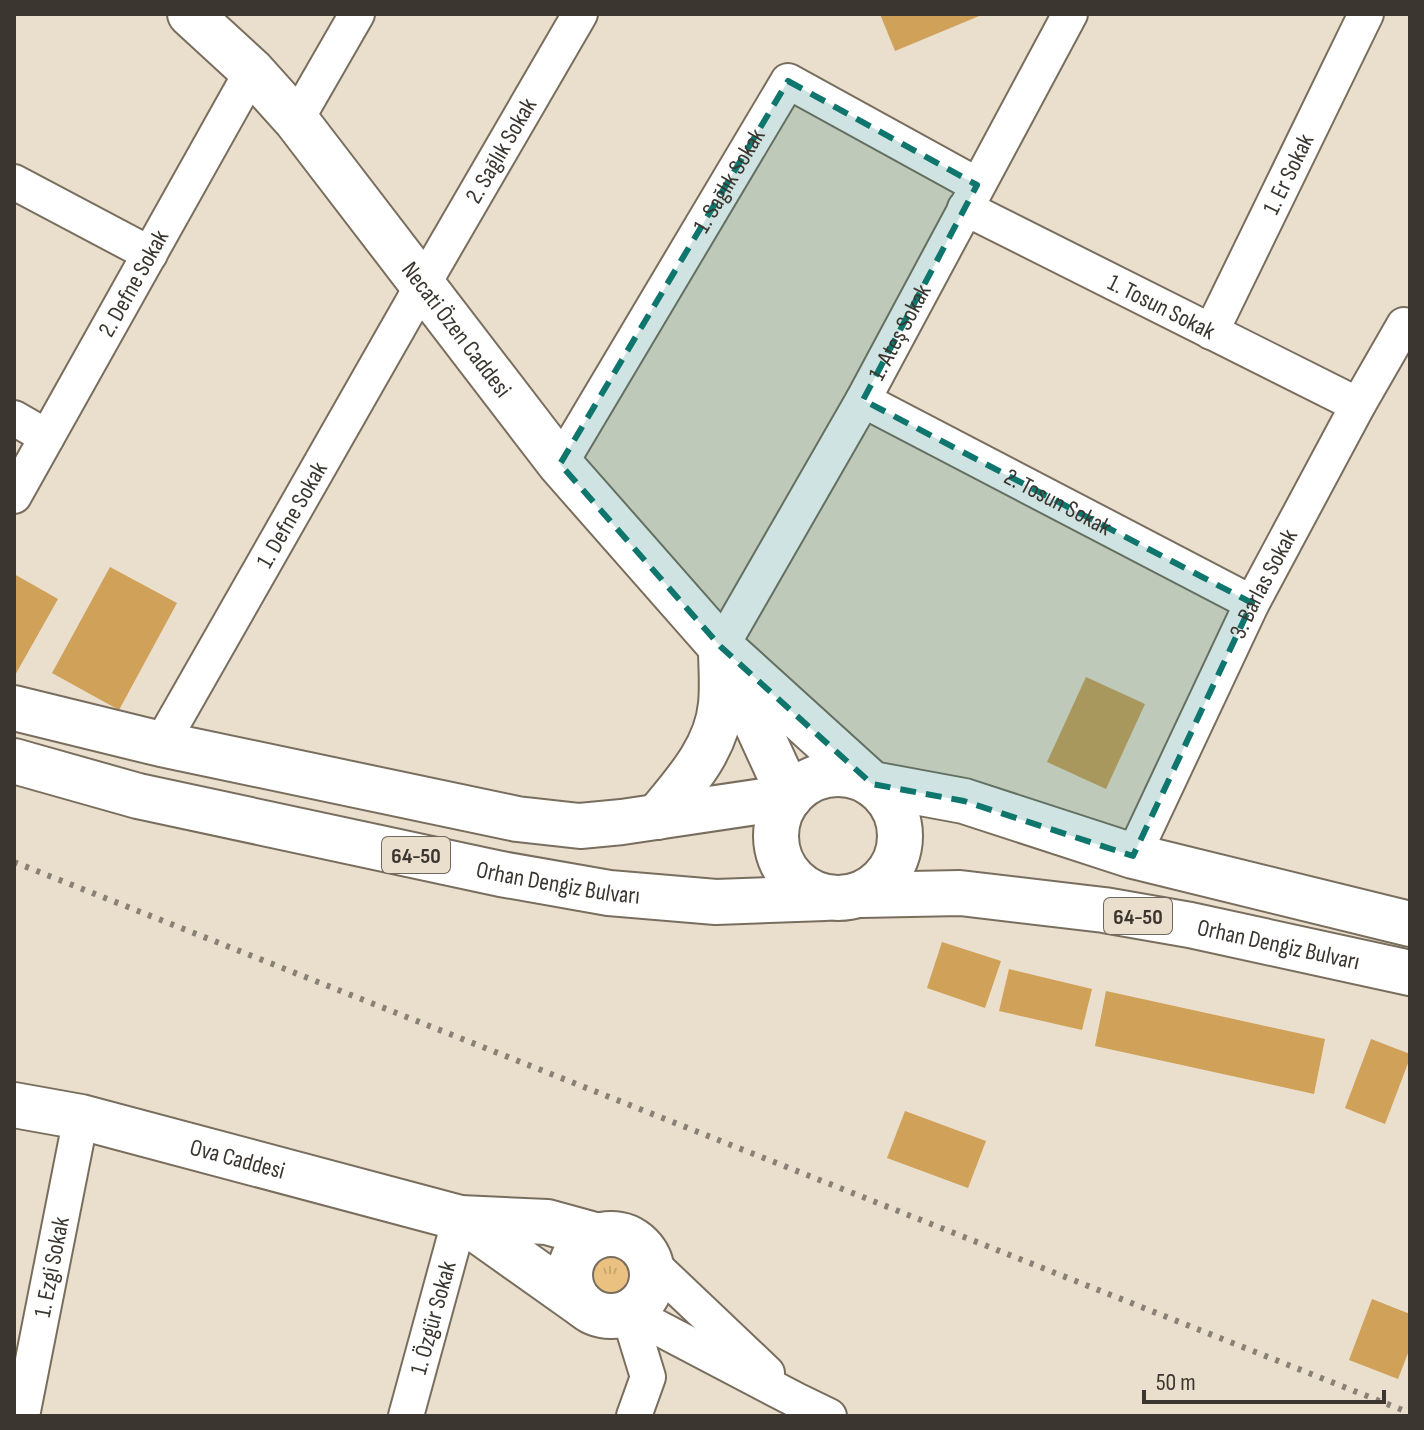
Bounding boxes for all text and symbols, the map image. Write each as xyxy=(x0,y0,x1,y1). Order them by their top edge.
street label: 2. Sağlık Sokak xyxy=(459,93,543,209)
street label: 1. Sağlık Sokak xyxy=(687,123,771,238)
street label: 1. Er Sokak xyxy=(1257,129,1320,219)
street label: 2. Defne Sokak xyxy=(92,225,175,342)
street label: Necati Özen Caddesi xyxy=(395,256,517,403)
street label: 1. Tosun Sokak xyxy=(1103,268,1220,346)
street label: 1. Ateş Sokak xyxy=(862,279,937,385)
street label: 1. Defne Sokak xyxy=(250,457,334,573)
street label: 2. Tosun Sokak xyxy=(999,462,1116,542)
street label: 3. Barlas Sokak xyxy=(1223,524,1304,643)
road number: 64-50 xyxy=(382,837,450,873)
street label: Orhan Dengiz Bulvarı xyxy=(474,855,641,911)
road number: 64-50 xyxy=(1104,898,1172,934)
street label: Orhan Dengiz Bulvarı xyxy=(1195,913,1362,977)
street label: Ova Caddesi xyxy=(187,1133,288,1186)
street label: 1. Ezgi Sokak xyxy=(28,1214,76,1320)
street label: 1. Özgür Sokak xyxy=(404,1258,463,1378)
scale bar xyxy=(1144,1354,1384,1404)
text: 50 m xyxy=(1156,1368,1196,1397)

